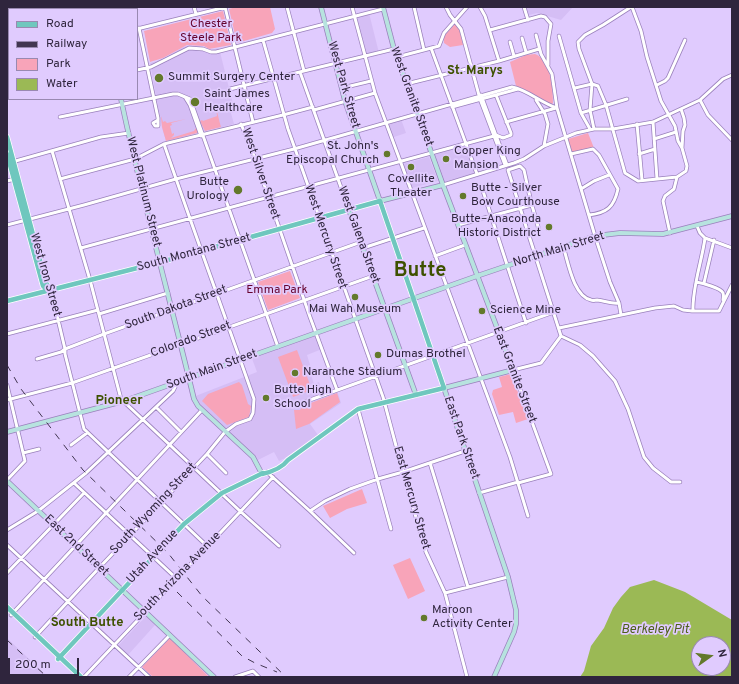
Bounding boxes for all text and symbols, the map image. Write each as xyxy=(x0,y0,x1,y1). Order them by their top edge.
legend xyxy=(8,8,138,100)
text: Road xyxy=(46,16,74,32)
park label: Chester Steele Park xyxy=(180,18,242,46)
text: Railway xyxy=(46,36,87,52)
street label: West Park Street xyxy=(324,40,362,130)
street label: West Granite Street xyxy=(386,45,436,149)
text: Park xyxy=(46,56,71,72)
district label: St. Marys xyxy=(447,63,503,79)
place label: Summit Surgery Center xyxy=(168,71,295,85)
marker: Summit Surgery Center xyxy=(153,72,165,84)
text: Water xyxy=(46,76,78,92)
place label: Saint James Healthcare xyxy=(204,88,270,116)
marker: Saint James Healthcare xyxy=(189,96,201,108)
street label: West Silver Street xyxy=(238,126,282,222)
street label: West Platinum Street xyxy=(122,136,164,248)
place label: St. John's Episcopal Church xyxy=(286,140,379,168)
place label: Copper King Mansion xyxy=(454,145,521,173)
marker: St. John's Episcopal Church xyxy=(382,149,392,159)
marker: Copper King Mansion xyxy=(441,154,451,164)
marker: Covellite Theater xyxy=(406,162,416,172)
place label: Covellite Theater xyxy=(387,173,435,201)
place label: Butte Urology xyxy=(186,176,229,204)
place label: Butte - Silver Bow Courthouse xyxy=(471,182,560,210)
street label: West Mercury Street xyxy=(300,183,350,291)
marker: Butte Urology xyxy=(232,184,244,196)
street label: West Galena Street xyxy=(334,184,382,286)
marker: Butte - Silver Bow Courthouse xyxy=(458,191,468,201)
place label: Butte–Anaconda Historic District xyxy=(451,213,541,241)
marker: Butte–Anaconda Historic District xyxy=(544,222,554,232)
street label: North Main Street xyxy=(511,229,607,271)
street label: South Montana Street xyxy=(136,231,252,275)
street label: West Iron Street xyxy=(26,232,64,318)
district label: Butte xyxy=(394,260,446,284)
street label: South Dakota Street xyxy=(123,283,229,333)
park label: Emma Park xyxy=(246,284,308,298)
marker: Mai Wah Museum xyxy=(350,292,360,302)
place label: Mai Wah Museum xyxy=(309,303,401,317)
place label: Science Mine xyxy=(490,304,561,318)
marker: Science Mine xyxy=(477,306,487,316)
street label: Colorado Street xyxy=(149,319,233,361)
street label: East Granite Street xyxy=(489,325,539,425)
street label: South Main Street xyxy=(165,347,259,393)
place label: Dumas Brothel xyxy=(386,348,466,362)
marker: Dumas Brothel xyxy=(373,350,383,360)
place label: Naranche Stadium xyxy=(303,366,402,380)
marker: Naranche Stadium xyxy=(290,368,300,378)
place label: Butte High School xyxy=(274,384,332,412)
district label: Pioneer xyxy=(95,393,143,409)
marker: Butte High School xyxy=(261,393,271,403)
street label: East Park Street xyxy=(440,395,482,481)
street label: East Mercury Street xyxy=(389,445,433,551)
street label: South Wyoming Street xyxy=(108,460,200,558)
street label: East 2nd Street xyxy=(41,512,111,580)
street label: Utah Avenue xyxy=(124,527,182,587)
street label: South Arizona Avenue xyxy=(132,529,224,625)
place label: Maroon Activity Center xyxy=(432,604,513,632)
marker: Maroon Activity Center xyxy=(419,613,429,623)
district label: South Butte xyxy=(51,615,123,631)
water label: Berkeley Pit xyxy=(621,622,689,638)
north arrow xyxy=(691,636,731,676)
text: N xyxy=(714,648,729,659)
scale bar xyxy=(10,650,81,676)
text: 200 m xyxy=(15,657,51,673)

